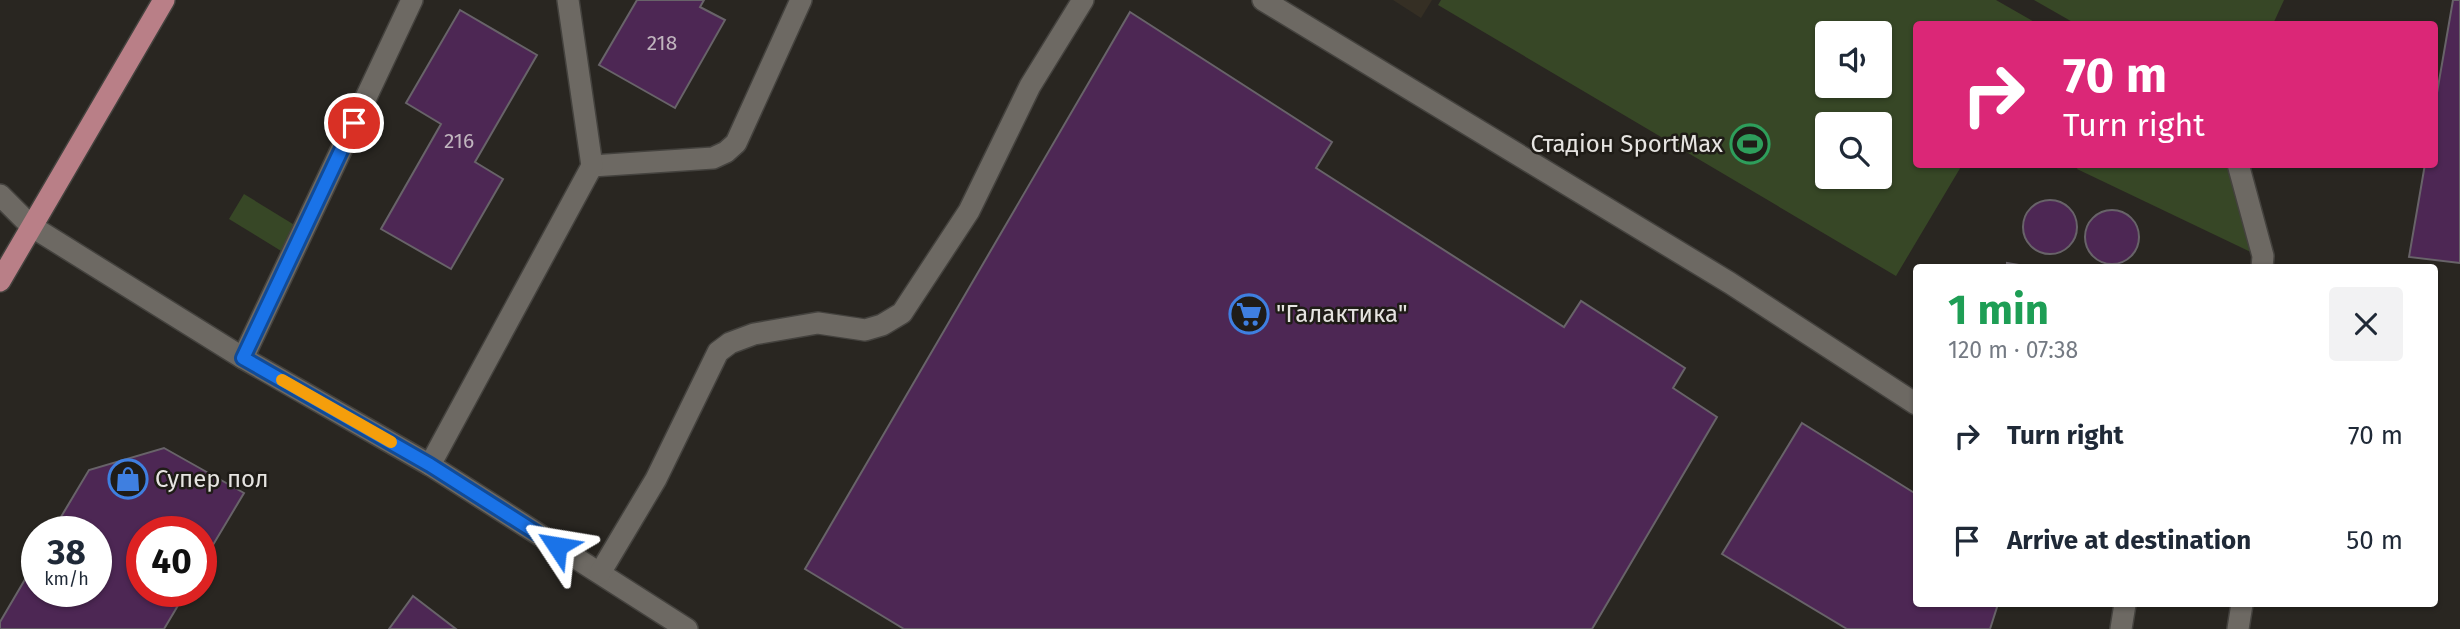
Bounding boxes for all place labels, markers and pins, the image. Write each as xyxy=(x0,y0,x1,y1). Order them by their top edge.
pin xyxy=(324,93,384,153)
sports icon: Стадіон SportMax xyxy=(1729,123,1771,165)
place label: Стадіон SportMax xyxy=(1530,130,1723,158)
supermarket icon: "Галактика" xyxy=(1228,293,1270,335)
place label: "Галактика" xyxy=(1276,300,1407,328)
shop icon: Супер пол xyxy=(107,458,149,500)
place label: Супер пол xyxy=(155,465,269,493)

